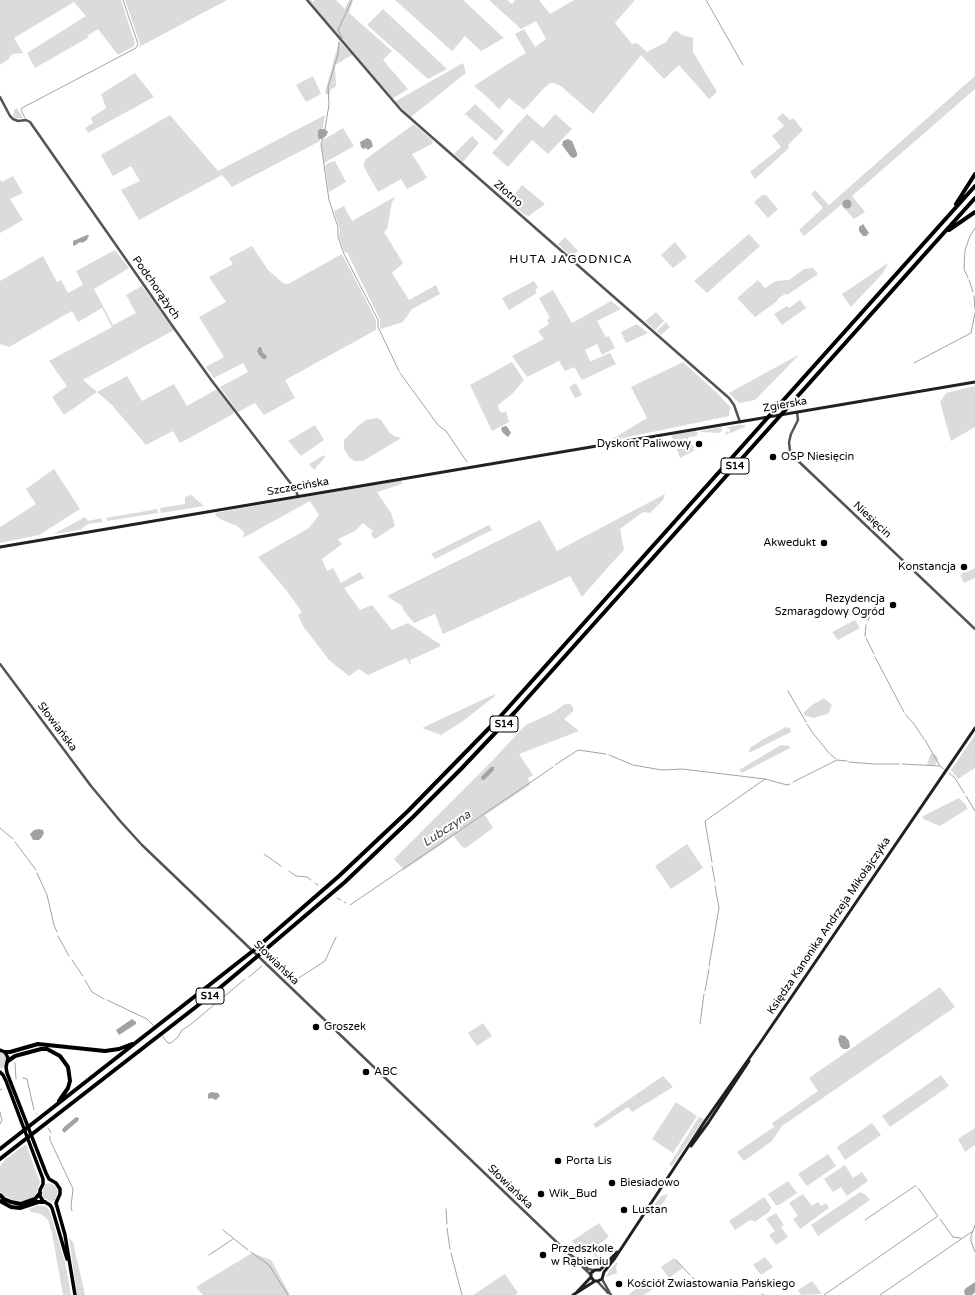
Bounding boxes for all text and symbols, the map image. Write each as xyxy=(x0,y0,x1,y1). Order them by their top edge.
street label: Złotno xyxy=(491,178,525,210)
district label: HUTA JAGODNICA xyxy=(509,253,633,267)
street label: Podchorążych xyxy=(129,254,183,322)
street label: Zgierska xyxy=(762,395,808,415)
place label: Dyskont Paliwowy xyxy=(597,437,691,451)
marker: Dyskont Paliwowy xyxy=(694,439,704,449)
place label: OSP Niesięcin xyxy=(781,450,854,464)
marker: OSP Niesięcin xyxy=(768,452,778,462)
road number: S14 xyxy=(721,458,749,474)
street label: Szczecińska xyxy=(266,475,330,499)
street label: Niesięcin xyxy=(850,499,894,541)
place label: Akwedukt xyxy=(763,536,816,550)
marker: Akwedukt xyxy=(819,538,829,548)
place label: Konstancja xyxy=(898,560,956,574)
marker: Konstancja xyxy=(959,562,969,572)
place label: Rezydencja Szmaragdowy Ogród xyxy=(775,592,885,618)
marker: Rezydencja Szmaragdowy Ogród xyxy=(888,600,898,610)
street label: Słowiańska xyxy=(34,700,80,754)
road number: S14 xyxy=(490,716,518,732)
water label: Lubczyna xyxy=(420,808,474,850)
street label: Księdza Kanonika Andrzeja Mikołajczyka xyxy=(765,835,893,1017)
street label: Słowiańska xyxy=(251,938,301,988)
road number: S14 xyxy=(196,988,224,1004)
place label: Groszek xyxy=(324,1020,366,1034)
marker: Groszek xyxy=(311,1022,321,1032)
place label: ABC xyxy=(374,1065,397,1079)
marker: ABC xyxy=(361,1067,371,1077)
place label: Porta Lis xyxy=(566,1154,612,1168)
marker: Porta Lis xyxy=(553,1156,563,1166)
street label: Słowiańska xyxy=(485,1162,535,1212)
place label: Biesiadowo xyxy=(620,1176,680,1190)
marker: Biesiadowo xyxy=(607,1178,617,1188)
place label: Wik_Bud xyxy=(549,1187,597,1201)
marker: Wik_Bud xyxy=(536,1189,546,1199)
place label: Lustan xyxy=(632,1203,667,1217)
marker: Lustan xyxy=(619,1205,629,1215)
place label: Przedszkole w Rąbieniu xyxy=(551,1242,613,1268)
marker: Przedszkole w Rąbieniu xyxy=(538,1250,548,1260)
place label: Kościół Zwiastowania Pańskiego xyxy=(627,1277,795,1291)
marker: Kościół Zwiastowania Pańskiego xyxy=(614,1279,624,1289)

